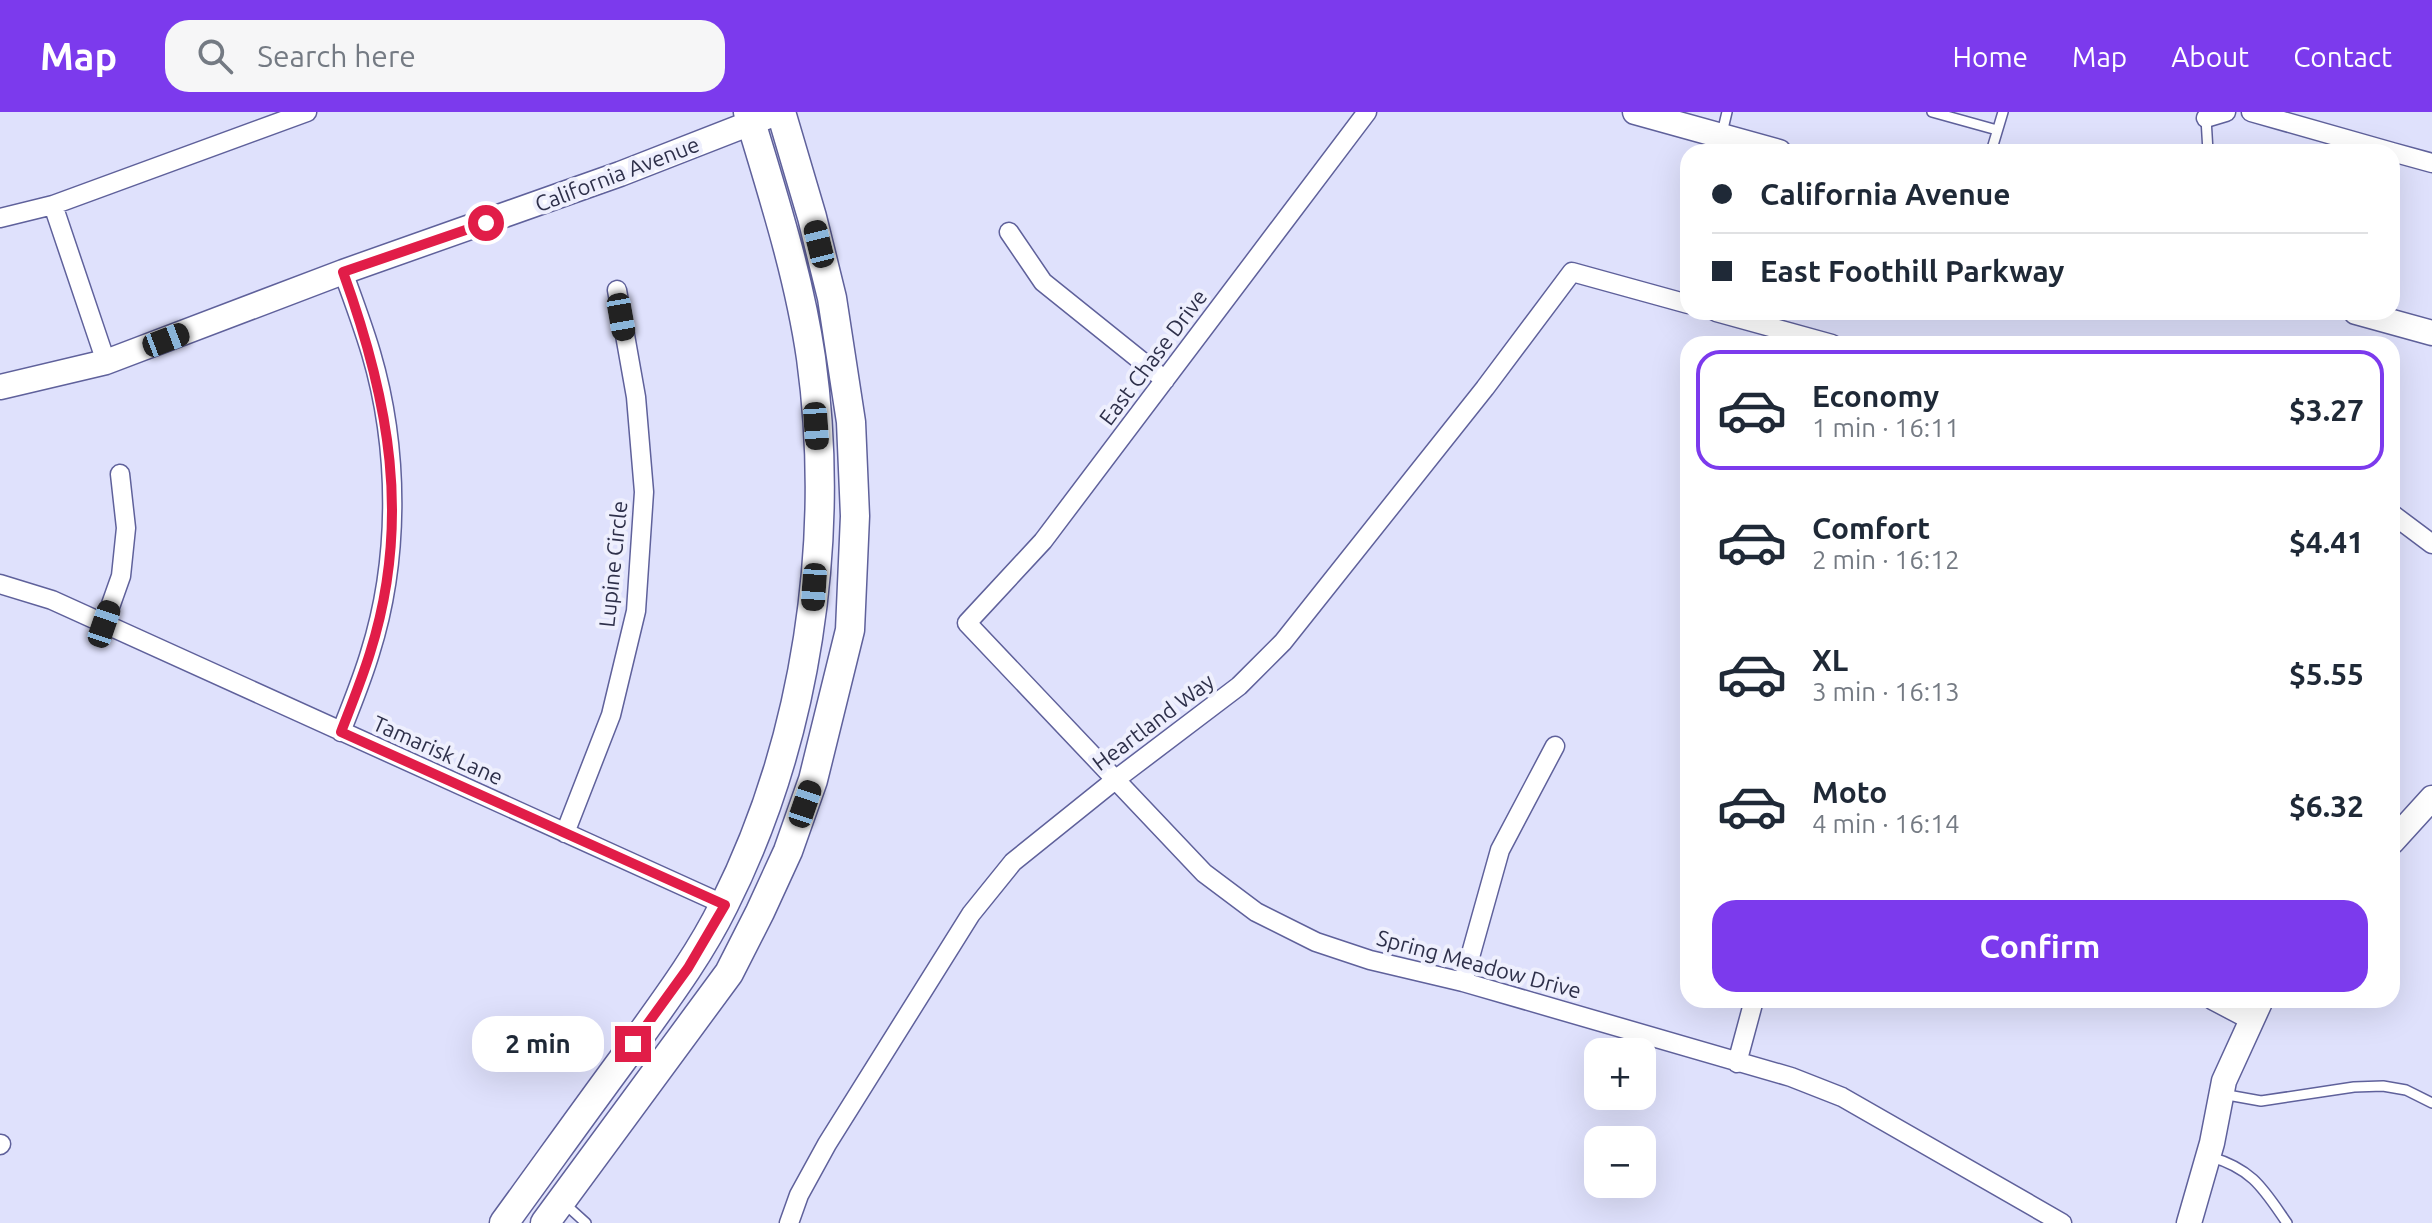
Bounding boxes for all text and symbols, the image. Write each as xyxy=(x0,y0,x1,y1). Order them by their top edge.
search box xyxy=(165,20,725,92)
icon: search xyxy=(193,34,237,78)
text: Map xyxy=(40,35,117,77)
text: Search here xyxy=(257,39,416,73)
text: Home xyxy=(1953,41,2028,72)
text: Map xyxy=(2072,41,2127,72)
text: About xyxy=(2171,41,2249,72)
text: Contact xyxy=(2293,41,2392,72)
street label: California Avenue xyxy=(531,131,702,216)
text: California Avenue xyxy=(1760,177,2011,211)
route start xyxy=(468,205,504,241)
car xyxy=(802,218,836,270)
text: East Foothill Parkway xyxy=(1760,254,2064,288)
street label: East Chase Drive xyxy=(1094,284,1212,429)
car xyxy=(605,291,637,343)
car xyxy=(139,320,193,360)
icon: car xyxy=(1716,374,1788,446)
text: Economy xyxy=(1812,379,1939,413)
text: $3.27 xyxy=(2289,393,2364,427)
car xyxy=(802,401,830,451)
text: 1 min · 16:11 xyxy=(1812,413,1960,442)
street label: Lupine Circle xyxy=(593,499,632,628)
icon: car xyxy=(1716,506,1788,578)
text: Comfort xyxy=(1812,511,1930,545)
text: $4.41 xyxy=(2289,525,2364,559)
text: 2 min · 16:12 xyxy=(1812,545,1960,574)
car xyxy=(800,562,828,612)
car xyxy=(85,597,123,651)
icon: car xyxy=(1716,638,1788,710)
text: XL xyxy=(1812,643,1848,677)
text: $5.55 xyxy=(2289,657,2364,691)
street label: Heartland Way xyxy=(1087,668,1218,775)
text: 3 min · 16:13 xyxy=(1812,677,1960,706)
street label: Tamarisk Lane xyxy=(369,710,507,789)
icon: car xyxy=(1716,770,1788,842)
text: Moto xyxy=(1812,775,1887,809)
car xyxy=(786,777,824,831)
text: $6.32 xyxy=(2289,789,2364,823)
text: 4 min · 16:14 xyxy=(1812,809,1960,838)
button: Confirm xyxy=(1712,900,2368,992)
street label: Spring Meadow Drive xyxy=(1374,924,1584,1003)
callout: 2 min xyxy=(473,1016,605,1072)
route end xyxy=(615,1026,651,1062)
text: 2 min xyxy=(505,1029,571,1058)
map controls xyxy=(1584,1038,1656,1198)
button: + xyxy=(1584,1038,1656,1110)
button: − xyxy=(1584,1126,1656,1198)

